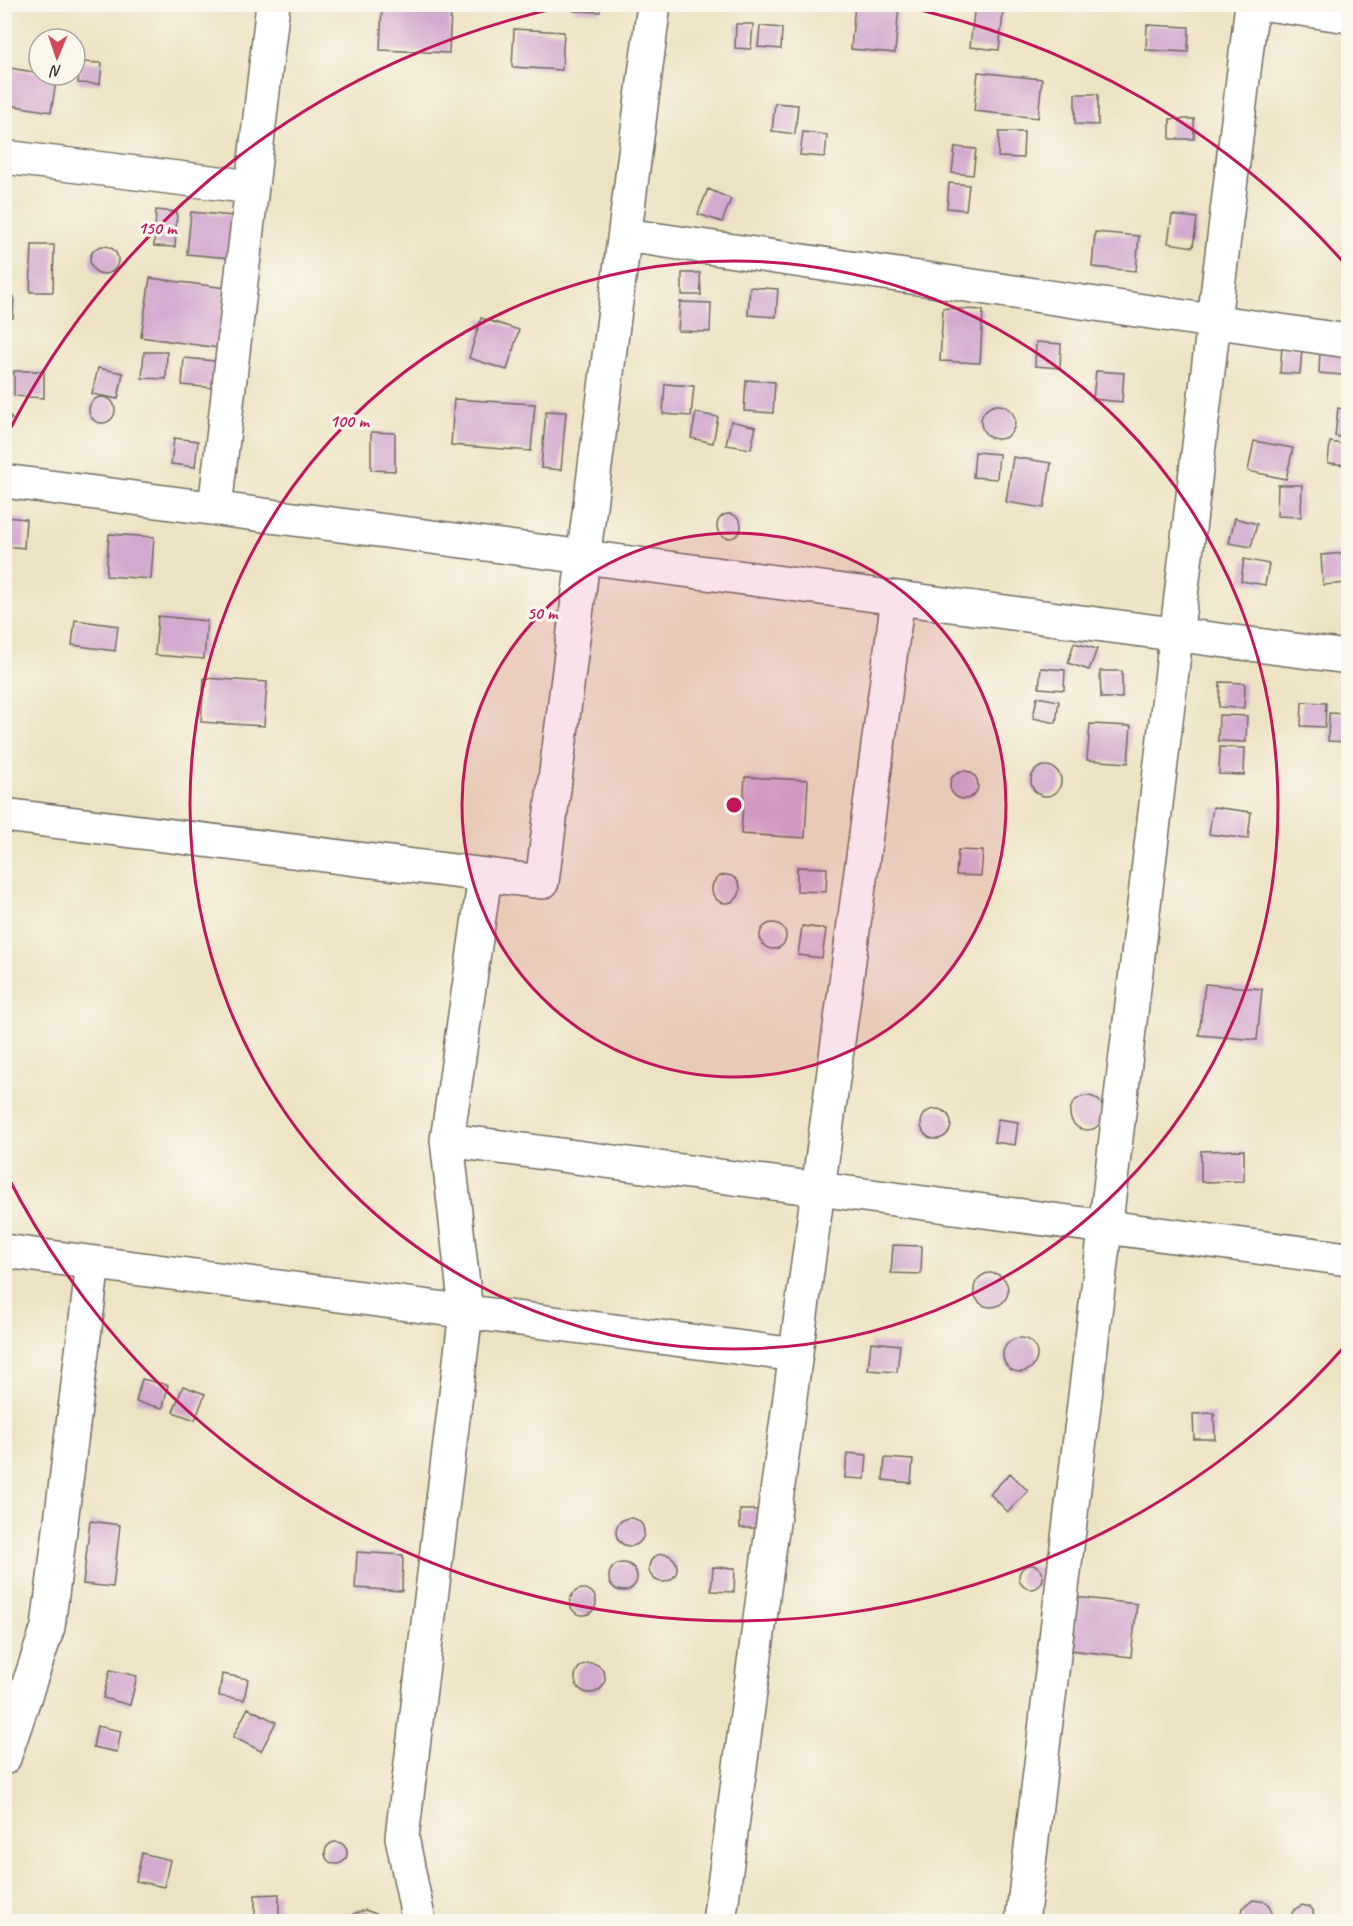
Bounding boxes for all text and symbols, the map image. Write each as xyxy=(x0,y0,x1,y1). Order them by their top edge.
north arrow xyxy=(27,27,87,87)
text: N xyxy=(48,61,62,81)
text: 150 m xyxy=(138,217,178,239)
text: 100 m xyxy=(330,410,370,432)
text: 50 m xyxy=(527,602,559,624)
centre of rings xyxy=(724,795,744,815)

